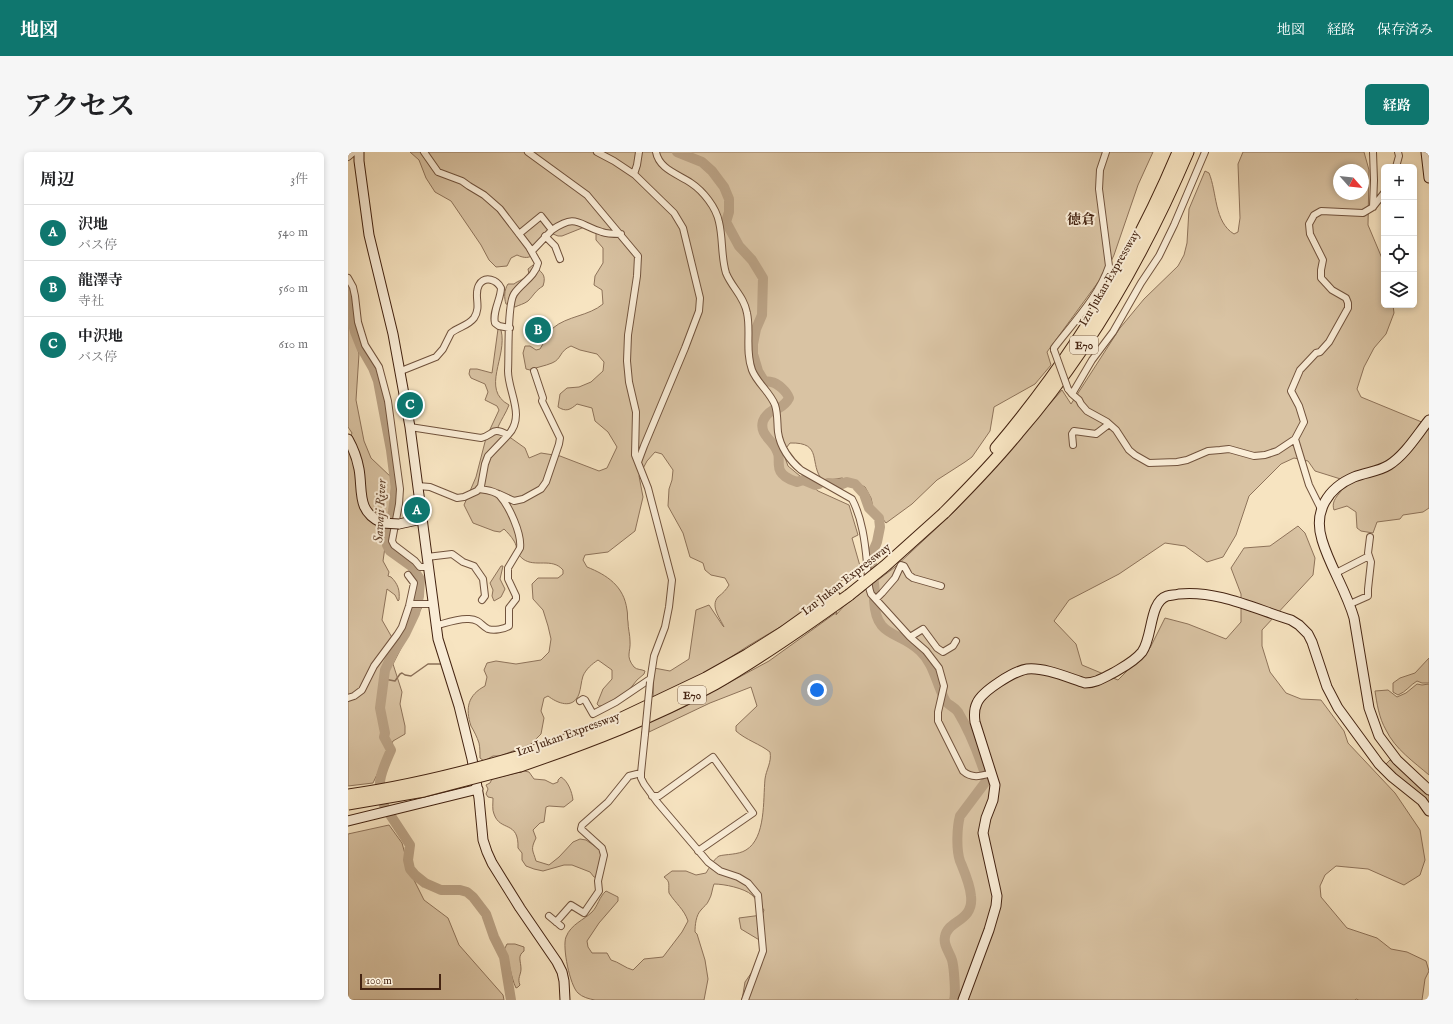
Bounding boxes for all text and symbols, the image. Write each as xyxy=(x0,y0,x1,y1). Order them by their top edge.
text: 地図 xyxy=(20,19,58,43)
text: 地図 xyxy=(1277,21,1305,39)
text: 経路 xyxy=(1327,21,1355,39)
text: 保存済み xyxy=(1377,21,1433,39)
button: 経路 xyxy=(1365,84,1429,125)
text: アクセス xyxy=(24,90,135,125)
north arrow xyxy=(1333,164,1369,200)
map controls xyxy=(1381,164,1417,308)
button: + xyxy=(1381,164,1417,200)
text: 周辺 xyxy=(40,170,74,191)
text: 3件 xyxy=(290,171,308,188)
button: − xyxy=(1381,200,1417,236)
district label: 徳倉 xyxy=(1067,211,1095,229)
text: 沢地 xyxy=(78,215,108,234)
text: A xyxy=(49,224,57,241)
text: 540 m xyxy=(278,224,308,241)
street label: Izu Jukan Expressway xyxy=(1076,227,1144,330)
button: locate xyxy=(1381,236,1417,272)
text: バス停 xyxy=(78,237,117,254)
text: 龍澤寺 xyxy=(78,271,123,290)
button: layers xyxy=(1381,272,1417,308)
text: B xyxy=(49,280,57,297)
text: 560 m xyxy=(279,280,308,297)
text: 寺社 xyxy=(78,293,104,310)
pin: B xyxy=(525,315,551,345)
text: 中沢地 xyxy=(78,327,123,346)
text: C xyxy=(48,336,58,353)
text: 610 m xyxy=(279,336,308,353)
road number: E70 xyxy=(1070,336,1098,354)
text: バス停 xyxy=(78,349,117,366)
pin: C xyxy=(397,390,423,420)
water label: Sawaji River xyxy=(370,478,391,543)
pin: A xyxy=(404,495,430,525)
street label: Izu Jukan Expressway xyxy=(799,540,894,620)
your location xyxy=(807,680,827,700)
road number: E70 xyxy=(678,686,706,704)
street label: Izu Jukan Expressway xyxy=(514,709,622,761)
scale bar xyxy=(360,972,441,991)
text: 100 m xyxy=(366,974,392,988)

